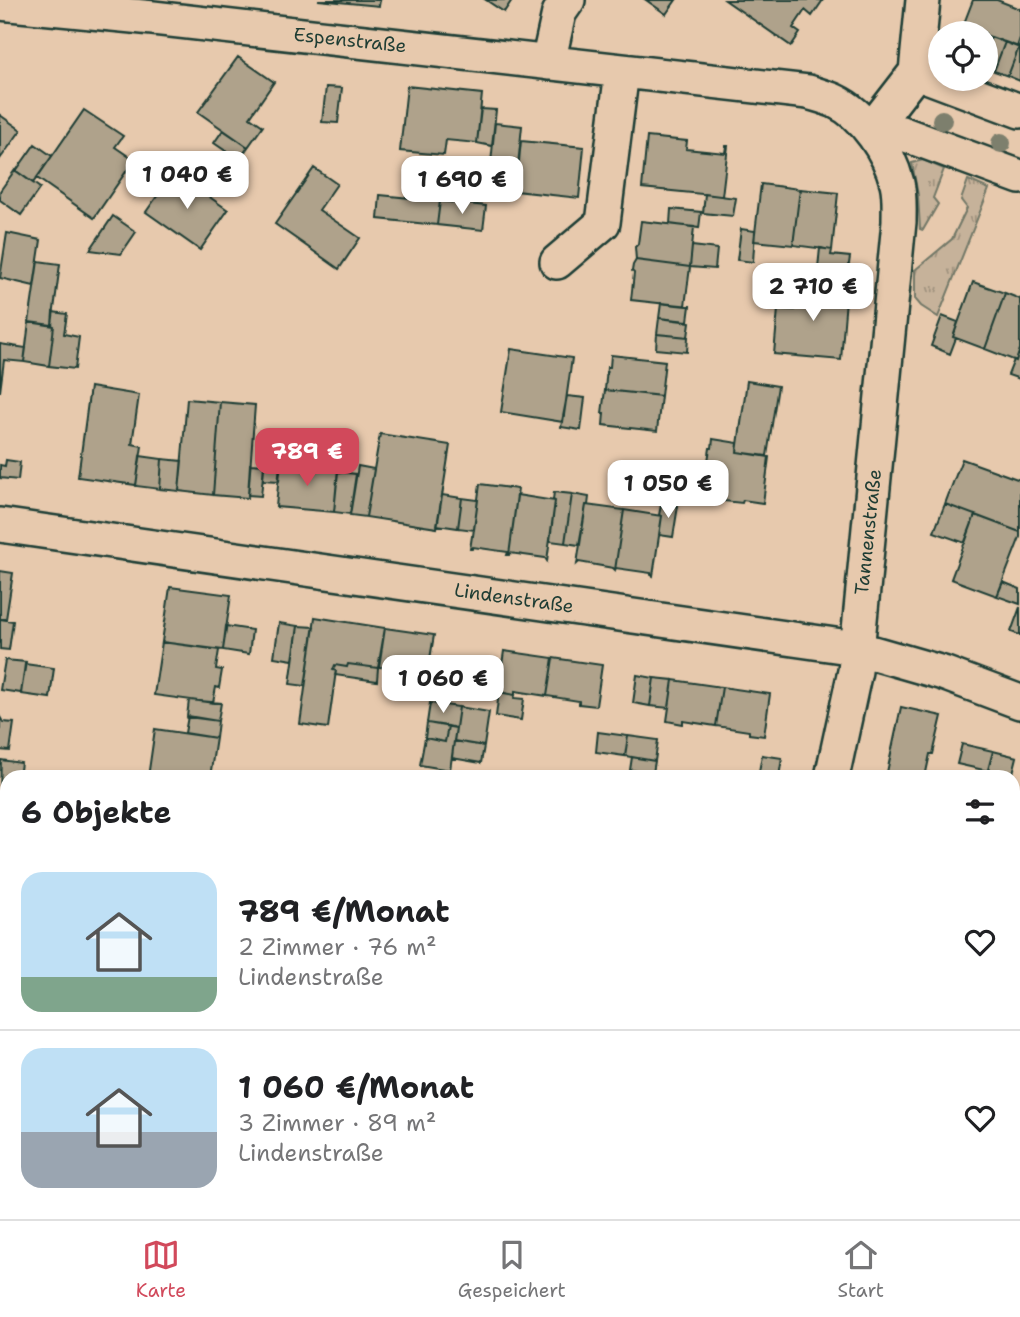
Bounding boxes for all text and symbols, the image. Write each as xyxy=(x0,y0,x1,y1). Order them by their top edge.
map controls xyxy=(928,21,998,91)
button: locate xyxy=(928,21,998,91)
street label: Espenstraße xyxy=(292,22,408,58)
pin: 1 040 € xyxy=(122,152,252,211)
pin: 1 690 € xyxy=(397,156,527,216)
text: 1 040 € xyxy=(142,159,232,189)
text: 1 690 € xyxy=(417,164,507,194)
pin: 2 710 € xyxy=(748,264,878,323)
text: 2 710 € xyxy=(768,271,858,301)
pin: 789 € xyxy=(258,428,356,488)
text: 789 € xyxy=(271,436,343,466)
pin: 1 050 € xyxy=(603,461,733,520)
text: 1 050 € xyxy=(624,468,712,498)
street label: Tannenstraße xyxy=(849,468,887,596)
street label: Lindenstraße xyxy=(453,577,575,619)
pin: 1 060 € xyxy=(378,656,508,715)
text: 1 060 € xyxy=(398,663,488,693)
text: 6 Objekte xyxy=(21,792,171,833)
icon: filters xyxy=(961,793,999,831)
text: 789 €/Monat xyxy=(238,891,450,932)
icon: home xyxy=(77,900,161,984)
icon: heart xyxy=(961,923,999,961)
text: 2 Zimmer · 76 m² xyxy=(238,932,437,962)
text: Lindenstraße xyxy=(238,962,384,992)
text: 1 060 €/Monat xyxy=(238,1067,474,1108)
icon: home xyxy=(77,1076,161,1160)
icon: heart xyxy=(961,1099,999,1137)
text: 3 Zimmer · 89 m² xyxy=(238,1108,436,1138)
text: Lindenstraße xyxy=(238,1138,384,1168)
tab: Karte xyxy=(136,1236,186,1303)
tab: Gespeichert xyxy=(458,1236,566,1303)
tab: Start xyxy=(838,1236,884,1303)

